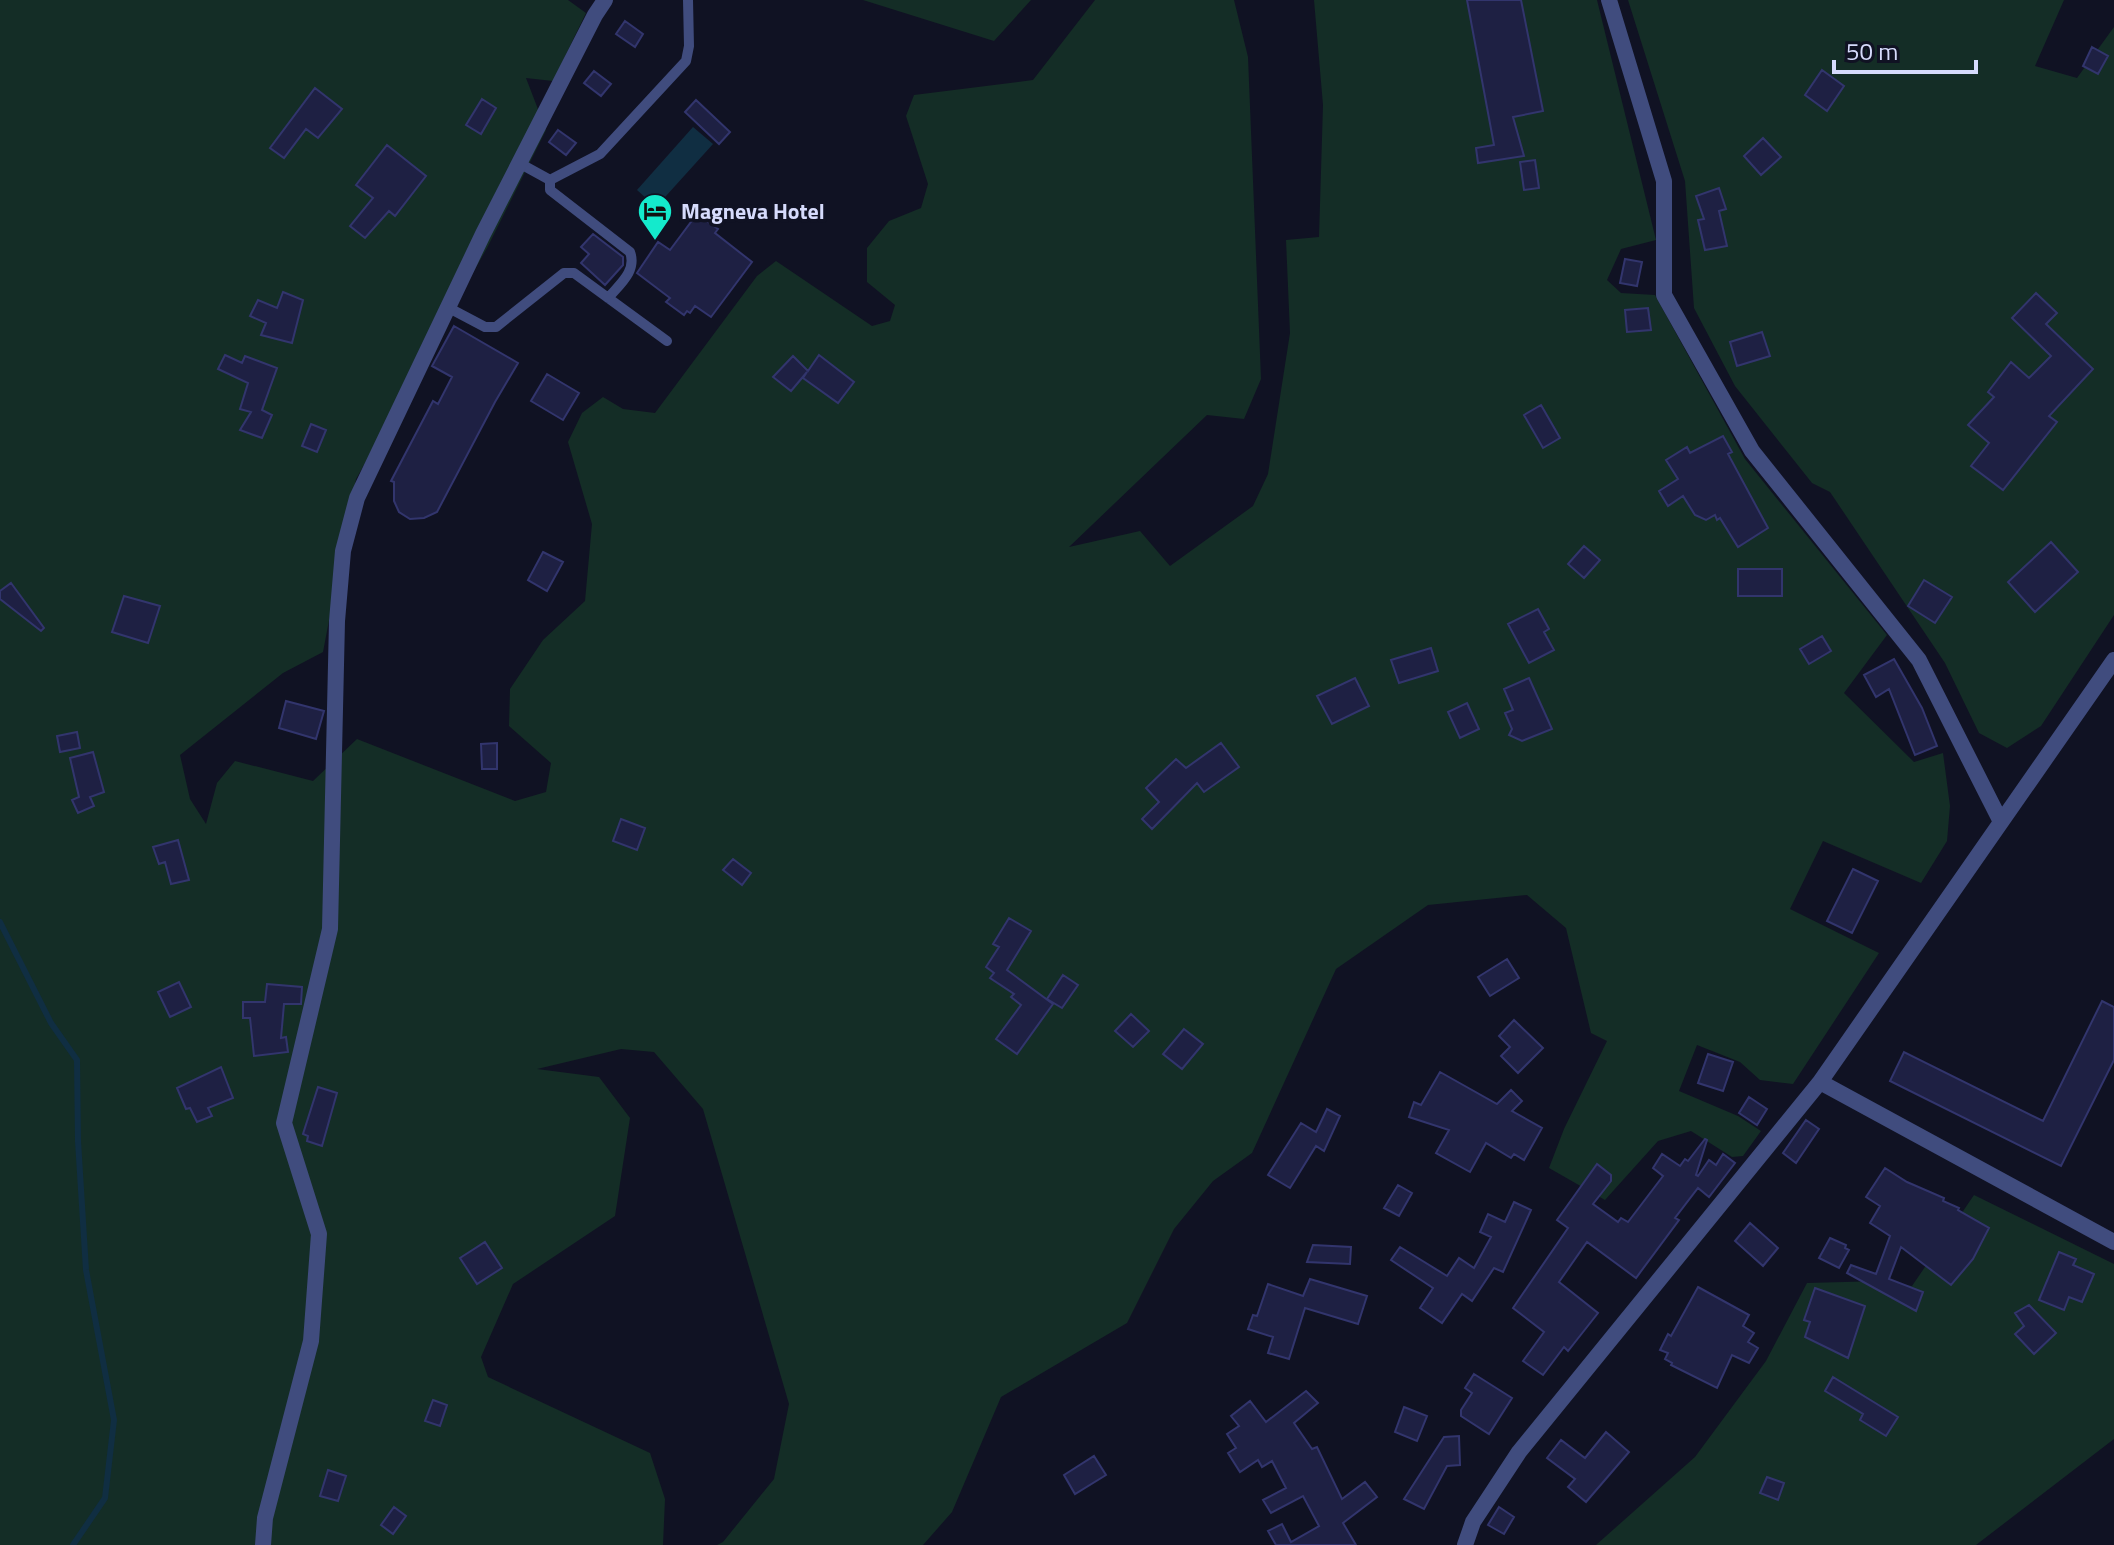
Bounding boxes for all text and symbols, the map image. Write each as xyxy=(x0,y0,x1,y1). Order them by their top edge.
scale bar xyxy=(1834,24,1976,74)
text: 50 m xyxy=(1846,33,1898,69)
hotel icon: Magneva Hotel xyxy=(636,192,674,242)
place label: Magneva Hotel xyxy=(681,194,825,228)

